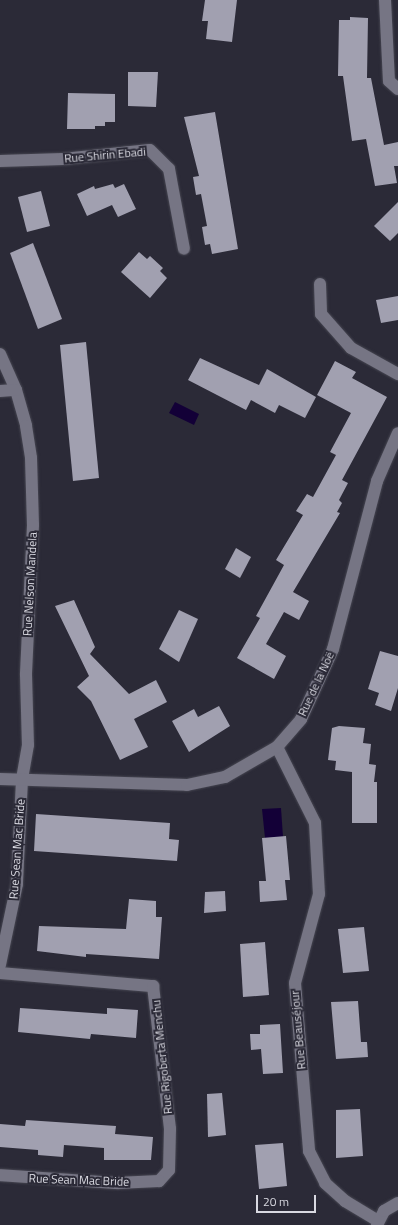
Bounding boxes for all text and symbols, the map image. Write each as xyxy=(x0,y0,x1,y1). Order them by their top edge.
street label: Rue Shirin Ebadi xyxy=(64,144,146,166)
street label: Rue Nelson Mandela xyxy=(20,532,40,636)
street label: Rue de la Noë xyxy=(295,650,337,718)
street label: Rue Sean Mac Bride xyxy=(6,798,28,900)
street label: Rue Beauséjour xyxy=(287,990,309,1070)
street label: Rue Rigoberta Menchu xyxy=(149,999,175,1115)
street label: Rue Sean Mac Bride xyxy=(28,1171,130,1189)
scale bar xyxy=(258,1187,318,1213)
text: 20 m xyxy=(263,1192,289,1211)

